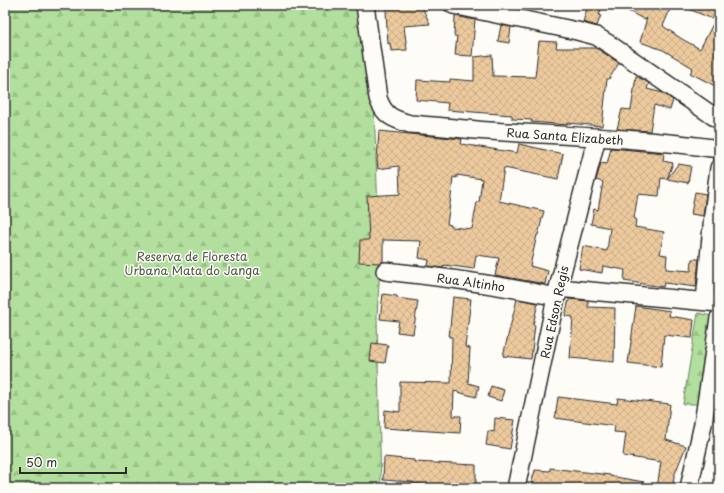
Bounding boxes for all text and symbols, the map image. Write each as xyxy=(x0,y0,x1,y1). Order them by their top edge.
street label: Rua Santa Elizabeth xyxy=(506,123,624,149)
park label: Reserva de Floresta Urbana Mata do Janga xyxy=(124,247,260,279)
street label: Rua Edson Regis xyxy=(535,263,573,360)
street label: Rua Altinho xyxy=(436,268,506,296)
scale bar xyxy=(20,449,126,475)
text: 50 m xyxy=(26,453,57,471)

